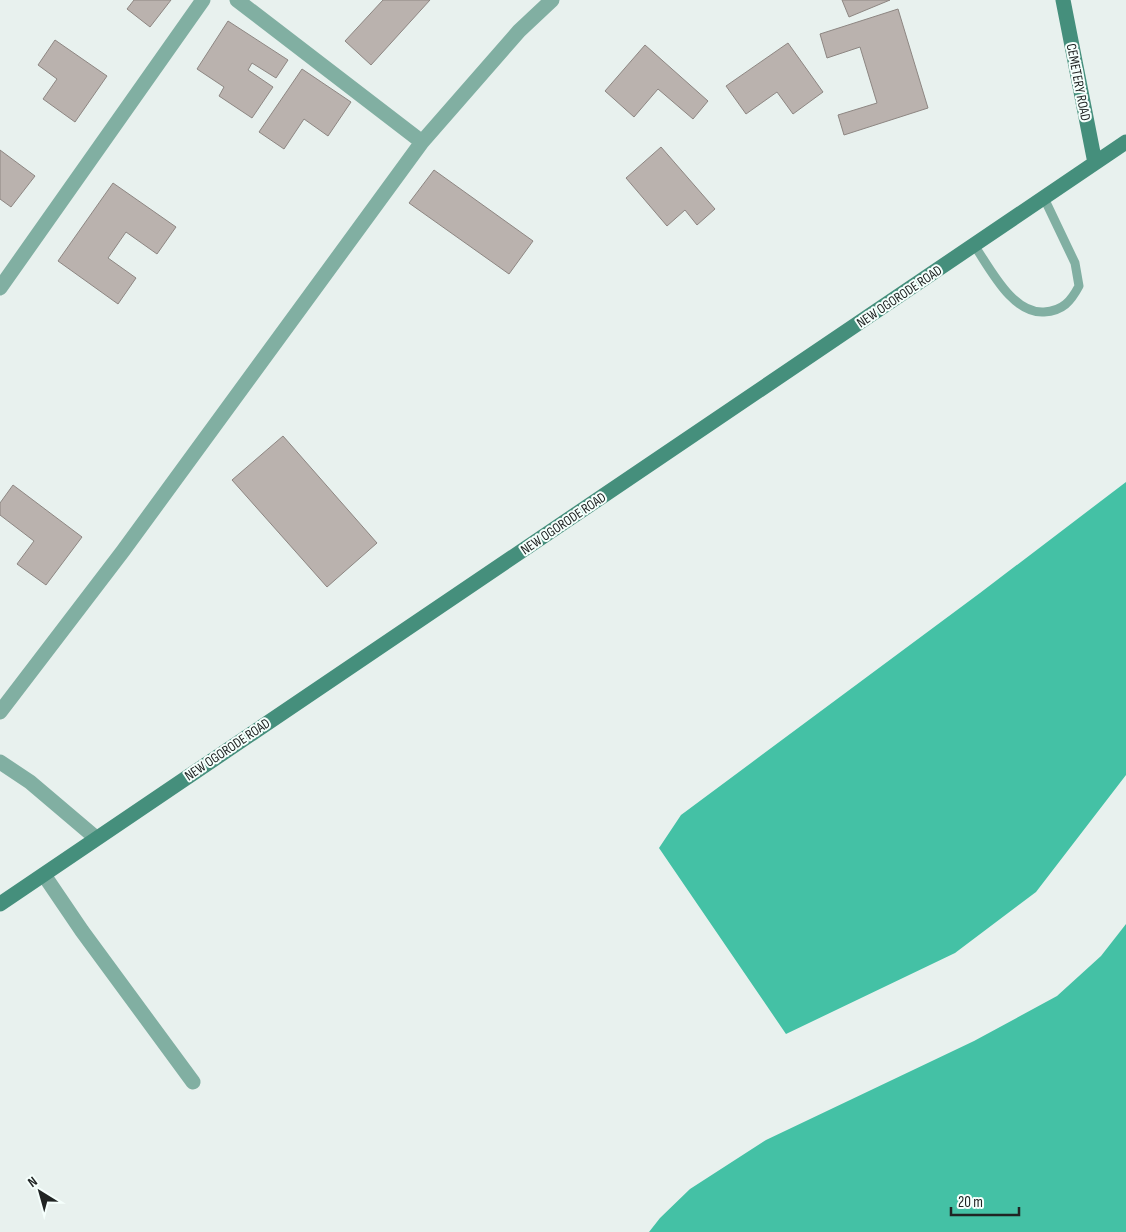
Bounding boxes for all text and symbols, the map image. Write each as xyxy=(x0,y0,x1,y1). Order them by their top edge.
street label: CEMETERY ROAD xyxy=(1063,42,1094,122)
street label: NEW OGORODE ROAD xyxy=(853,262,945,331)
street label: NEW OGORODE ROAD xyxy=(517,489,609,558)
street label: NEW OGORODE ROAD xyxy=(181,715,273,784)
north arrow xyxy=(15,1167,65,1217)
text: N xyxy=(24,1173,41,1191)
scale bar xyxy=(951,1184,1018,1216)
text: 20 m xyxy=(958,1193,983,1212)

